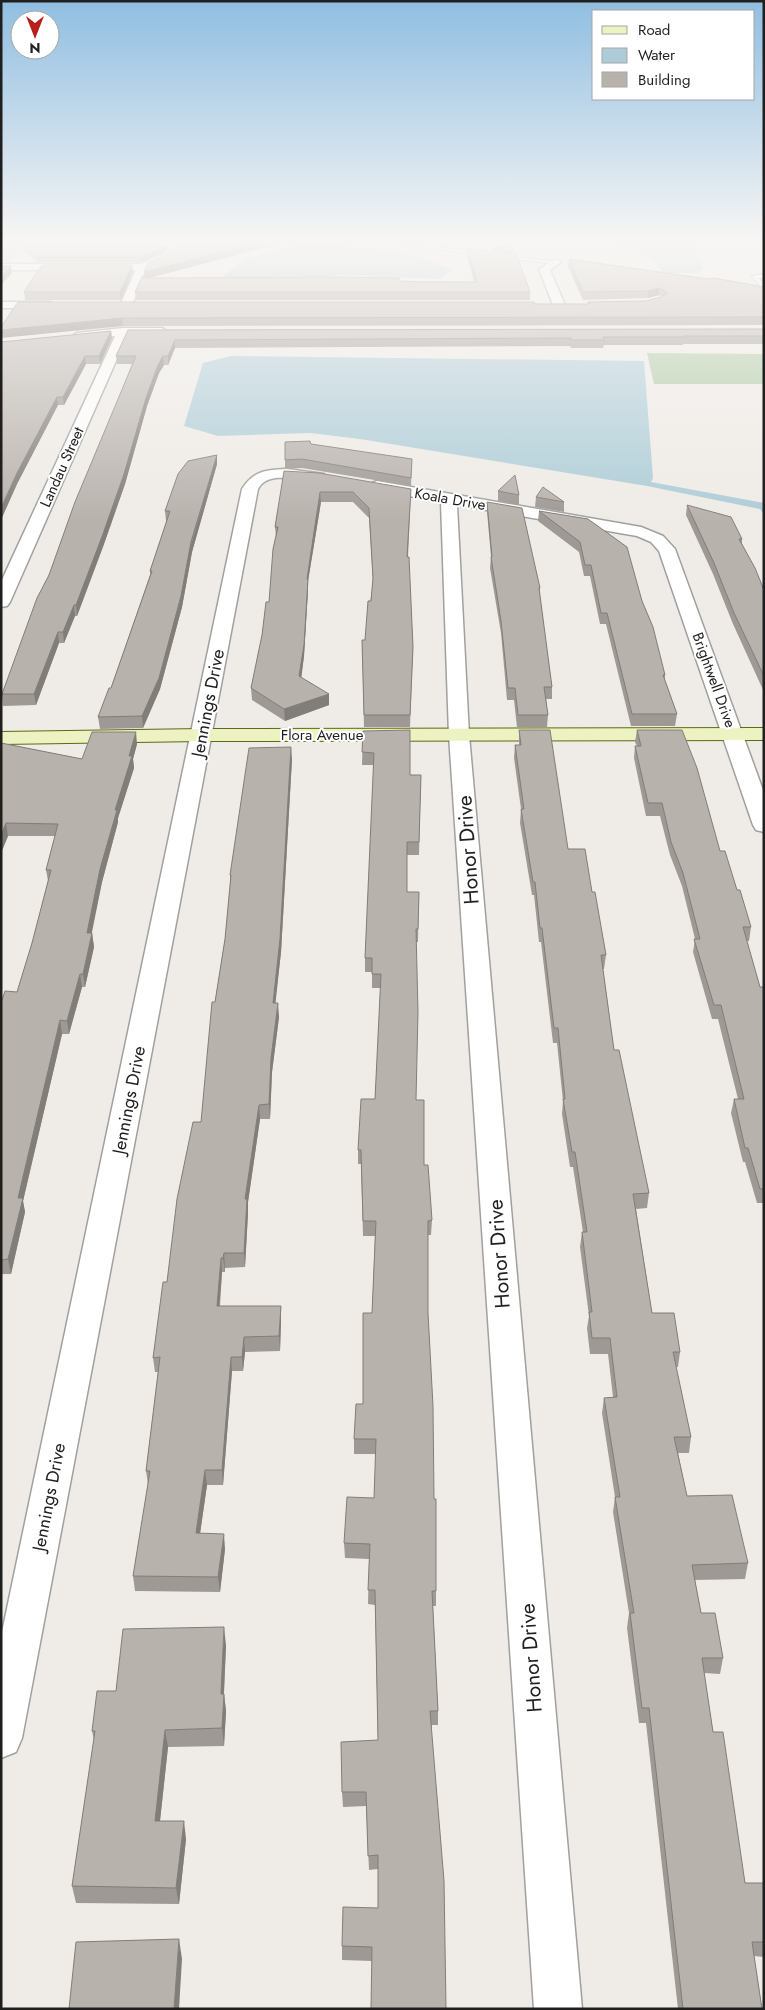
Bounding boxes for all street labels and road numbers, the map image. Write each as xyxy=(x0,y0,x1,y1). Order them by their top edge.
street label: Landau Street xyxy=(35,423,90,511)
street label: Koala Drive xyxy=(413,482,488,516)
street label: Brightwell Drive xyxy=(687,629,742,731)
street label: Jennings Drive xyxy=(184,647,231,761)
street label: Flora Avenue xyxy=(281,724,364,746)
street label: Honor Drive xyxy=(449,794,487,905)
street label: Jennings Drive xyxy=(105,1044,152,1158)
street label: Honor Drive xyxy=(480,1198,518,1309)
street label: Jennings Drive xyxy=(25,1441,72,1555)
street label: Honor Drive xyxy=(512,1602,550,1713)

